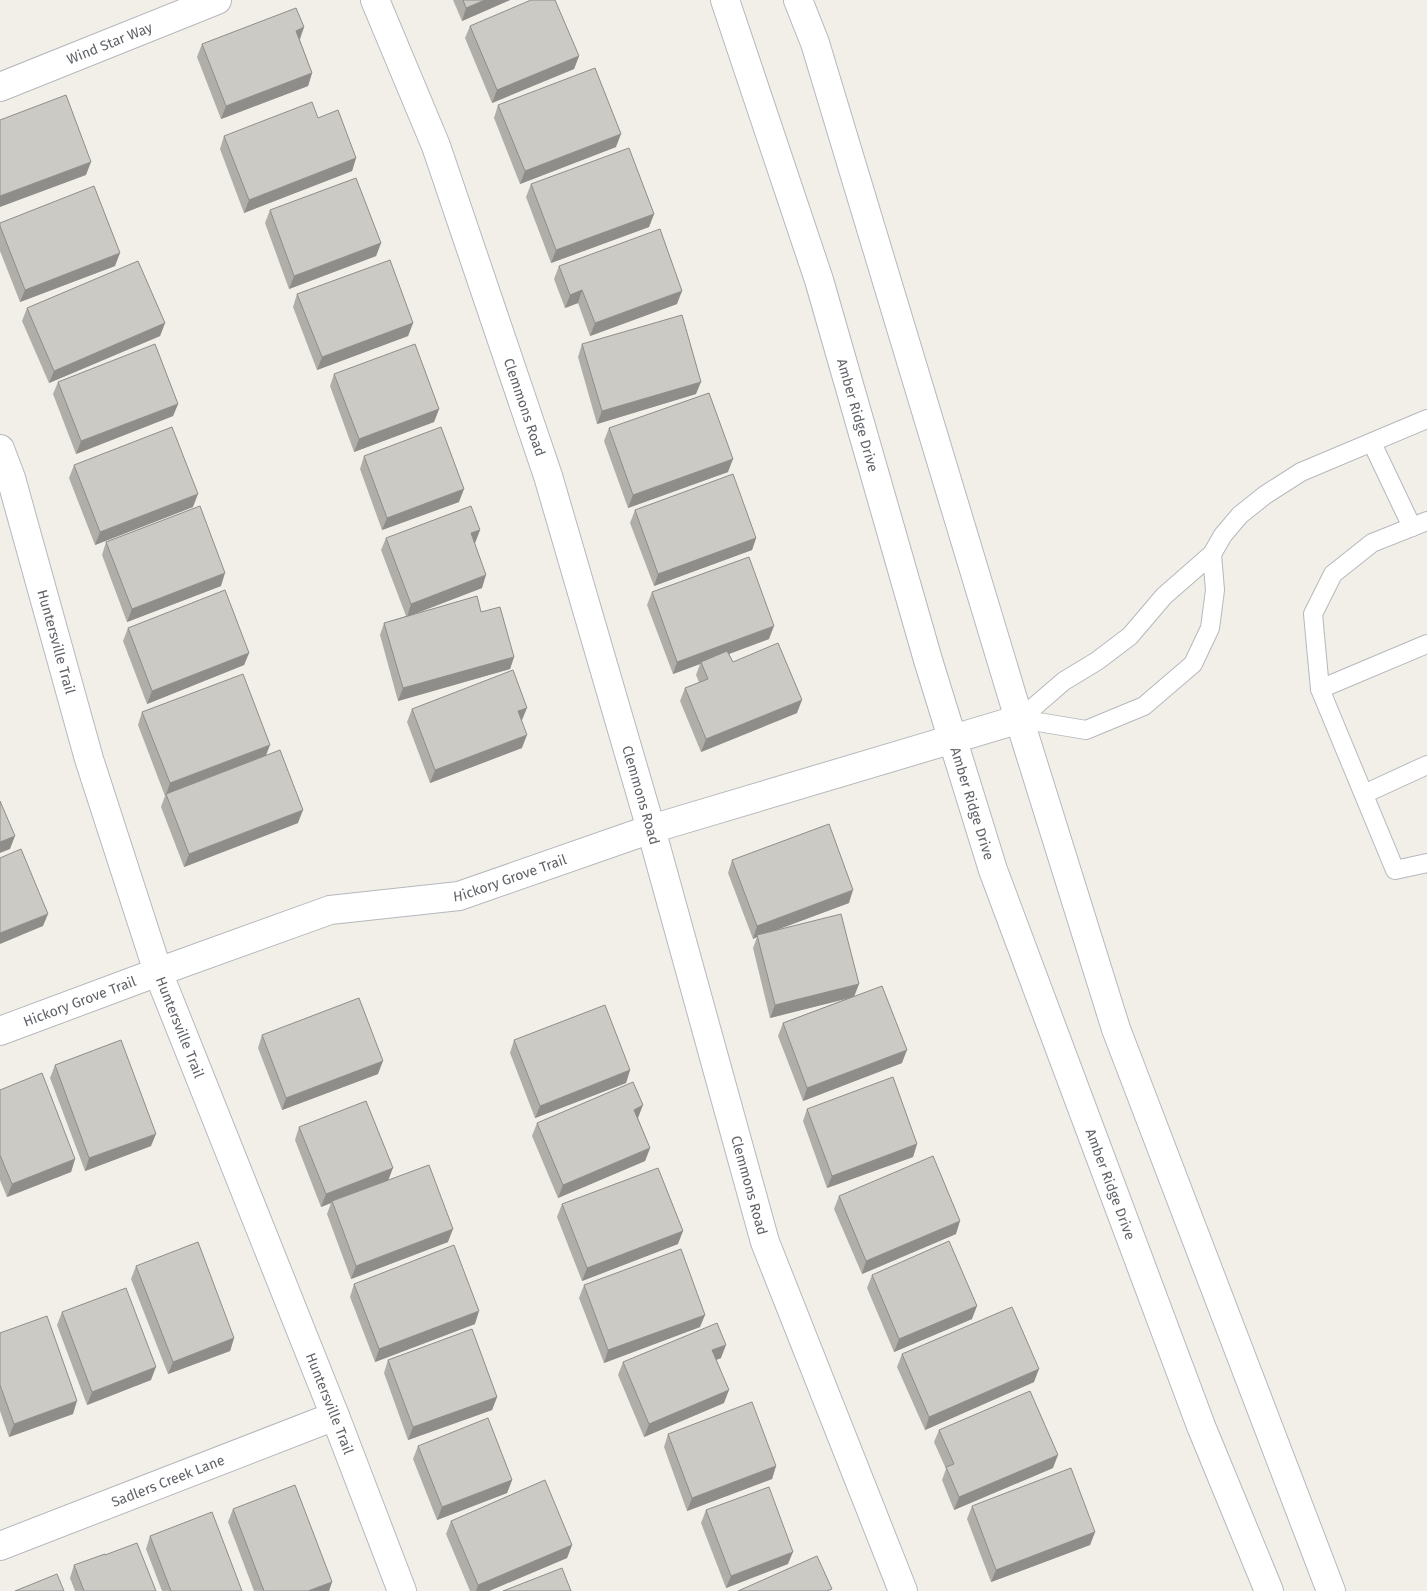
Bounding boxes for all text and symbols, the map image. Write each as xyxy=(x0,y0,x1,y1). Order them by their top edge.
street label: Wind Star Way xyxy=(64,19,155,68)
street label: Clemmons Road xyxy=(500,356,549,459)
street label: Amber Ridge Drive xyxy=(833,357,882,474)
street label: Huntersville Trail xyxy=(33,588,79,696)
street label: Clemmons Road xyxy=(618,744,663,847)
street label: Amber Ridge Drive xyxy=(947,745,997,862)
street label: Hickory Grove Trail xyxy=(452,851,569,906)
street label: Hickory Grove Trail xyxy=(21,973,139,1031)
street label: Huntersville Trail xyxy=(152,974,207,1081)
street label: Amber Ridge Drive xyxy=(1082,1127,1139,1242)
street label: Clemmons Road xyxy=(727,1134,771,1237)
street label: Huntersville Trail xyxy=(302,1350,357,1457)
street label: Sadlers Creek Lane xyxy=(109,1452,227,1511)

